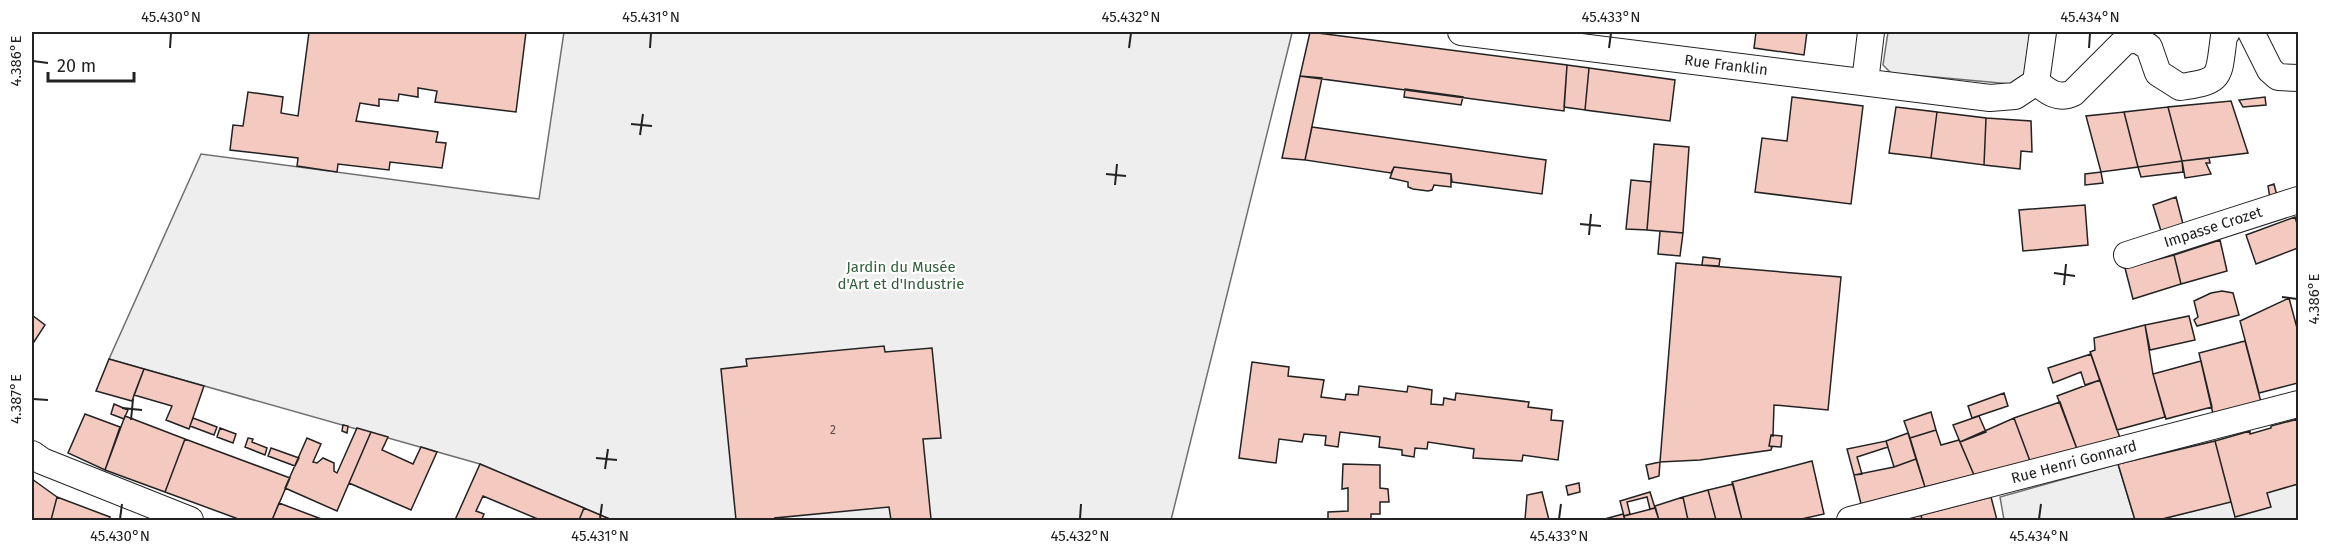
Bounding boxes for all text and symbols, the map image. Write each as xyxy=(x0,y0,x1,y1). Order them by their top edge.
text: 45.430°N xyxy=(141,8,201,26)
text: 45.431°N xyxy=(622,8,680,26)
text: 45.432°N xyxy=(1101,8,1161,26)
text: 45.433°N xyxy=(1581,8,1641,26)
text: 45.434°N xyxy=(2060,8,2120,26)
text: 4.386°E xyxy=(7,35,25,87)
scale bar xyxy=(48,45,134,83)
street label: Rue Franklin xyxy=(1683,51,1769,79)
text: 20 m xyxy=(57,55,96,77)
street label: Impasse Crozet xyxy=(2162,202,2265,251)
park label: Jardin du Musée d'Art et d'Industrie xyxy=(838,258,964,293)
text: 4.386°E xyxy=(2305,273,2323,325)
text: 4.387°E xyxy=(7,374,25,424)
house number: 2 xyxy=(830,423,836,437)
street label: Rue Henri Gonnard xyxy=(2009,437,2139,487)
text: 45.430°N xyxy=(90,527,150,545)
text: 45.431°N xyxy=(571,527,629,545)
text: 45.432°N xyxy=(1050,527,1110,545)
text: 45.433°N xyxy=(1529,527,1589,545)
text: 45.434°N xyxy=(2009,527,2069,545)

